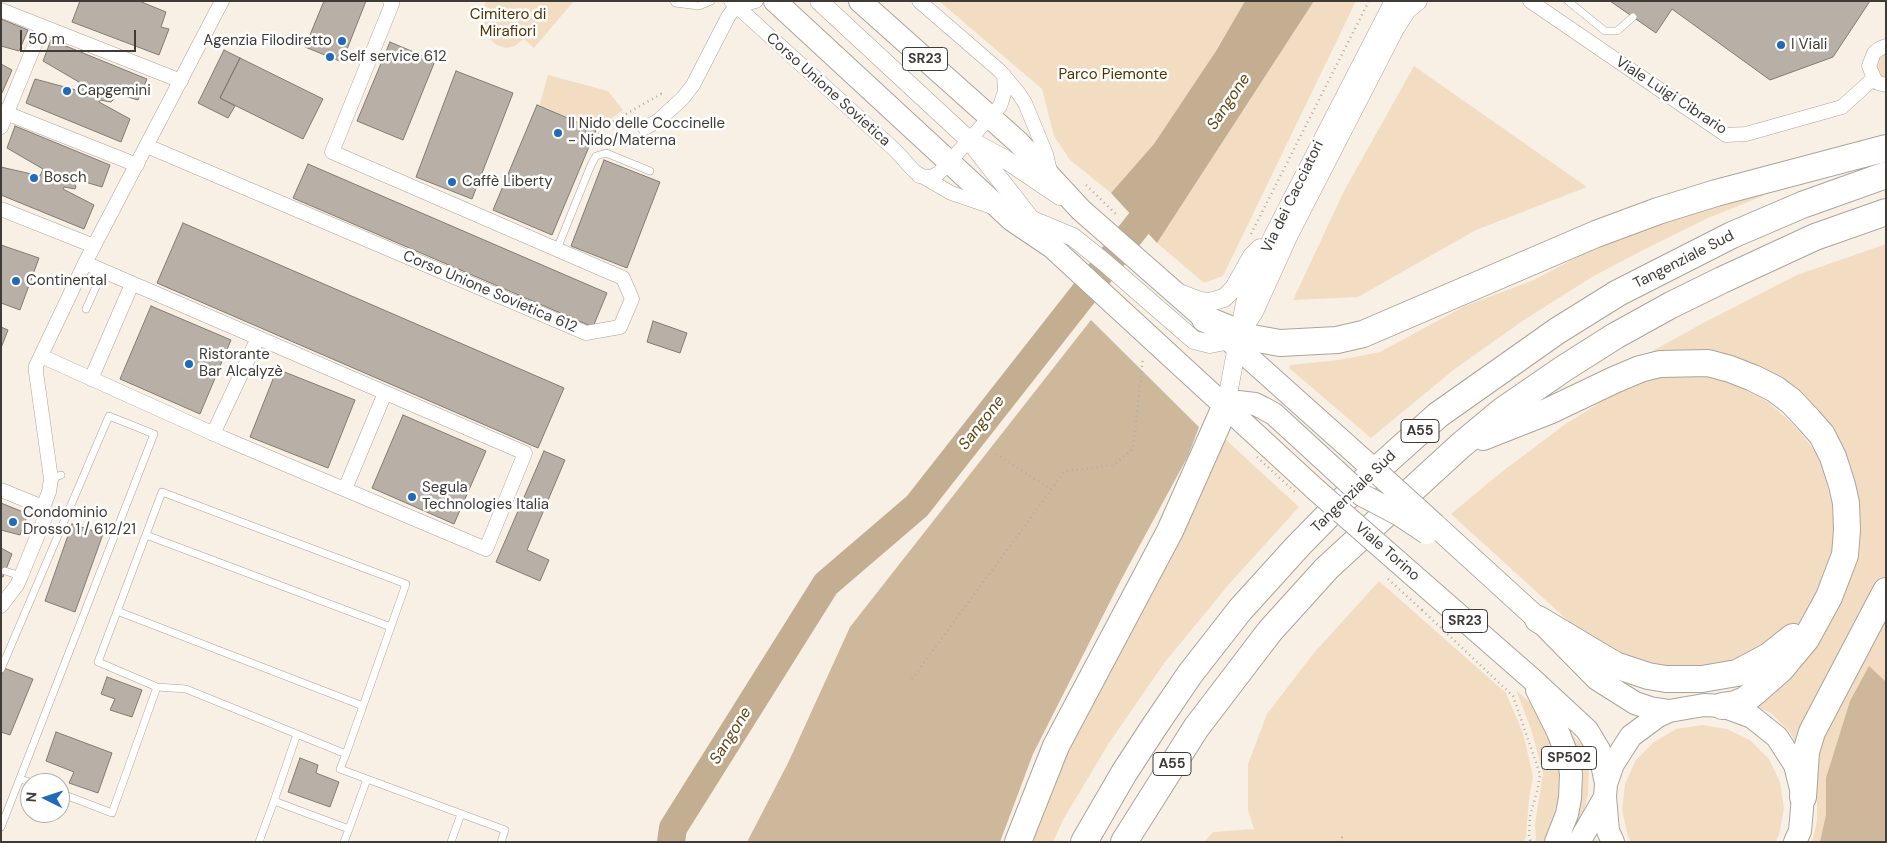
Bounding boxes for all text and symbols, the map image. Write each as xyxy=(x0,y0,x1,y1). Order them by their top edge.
park label: Cimitero di Mirafiori xyxy=(470,6,546,41)
scale bar xyxy=(22,20,139,52)
text: 50 m xyxy=(28,29,65,49)
street label: Corso Unione Sovietica xyxy=(762,29,894,151)
place label: Agenzia Filodiretto xyxy=(203,32,332,50)
marker: Agenzia Filodiretto xyxy=(336,35,348,47)
place label: I Viali xyxy=(1791,36,1827,54)
marker: I Viali xyxy=(1775,39,1787,51)
place label: Self service 612 xyxy=(340,48,447,66)
road number: SR23 xyxy=(902,48,948,70)
marker: Self service 612 xyxy=(324,51,336,63)
street label: Viale Luigi Cibrario xyxy=(1612,53,1730,139)
park label: Parco Piemonte xyxy=(1058,66,1168,84)
water label: Sangone xyxy=(1203,70,1255,134)
place label: Capgemini xyxy=(77,82,151,100)
marker: Capgemini xyxy=(61,85,73,97)
place label: Il Nido delle Coccinelle - Nido/Materna xyxy=(568,115,725,150)
marker: Il Nido delle Coccinelle - Nido/Materna xyxy=(552,127,564,139)
street label: Via dei Cacciatori xyxy=(1258,138,1328,256)
place label: Bosch xyxy=(44,169,87,187)
marker: Bosch xyxy=(28,172,40,184)
place label: Caffè Liberty xyxy=(462,173,553,191)
marker: Caffè Liberty xyxy=(446,176,458,188)
street label: Tangenziale Sud xyxy=(1631,227,1737,293)
street label: Corso Unione Sovietica 612 xyxy=(400,247,580,337)
place label: Continental xyxy=(26,272,107,290)
marker: Continental xyxy=(10,275,22,287)
place label: Ristorante Bar Alcalyzè xyxy=(199,346,283,381)
marker: Ristorante Bar Alcalyzè xyxy=(183,358,195,370)
water label: Sangone xyxy=(955,392,1009,454)
road number: A55 xyxy=(1401,420,1439,442)
street label: Tangenziale Sud xyxy=(1308,447,1400,537)
place label: Segula Technologies Italia xyxy=(422,479,549,514)
marker: Segula Technologies Italia xyxy=(406,491,418,503)
place label: Condominio Drosso 1 / 612/21 xyxy=(23,504,136,539)
marker: Condominio Drosso 1 / 612/21 xyxy=(7,516,19,528)
street label: Viale Torino xyxy=(1351,519,1423,585)
road number: SR23 xyxy=(1442,610,1488,632)
water label: Sangone xyxy=(706,704,756,768)
road number: SP502 xyxy=(1542,746,1596,770)
road number: A55 xyxy=(1153,752,1191,776)
north arrow xyxy=(20,773,70,823)
text: N xyxy=(22,791,40,803)

